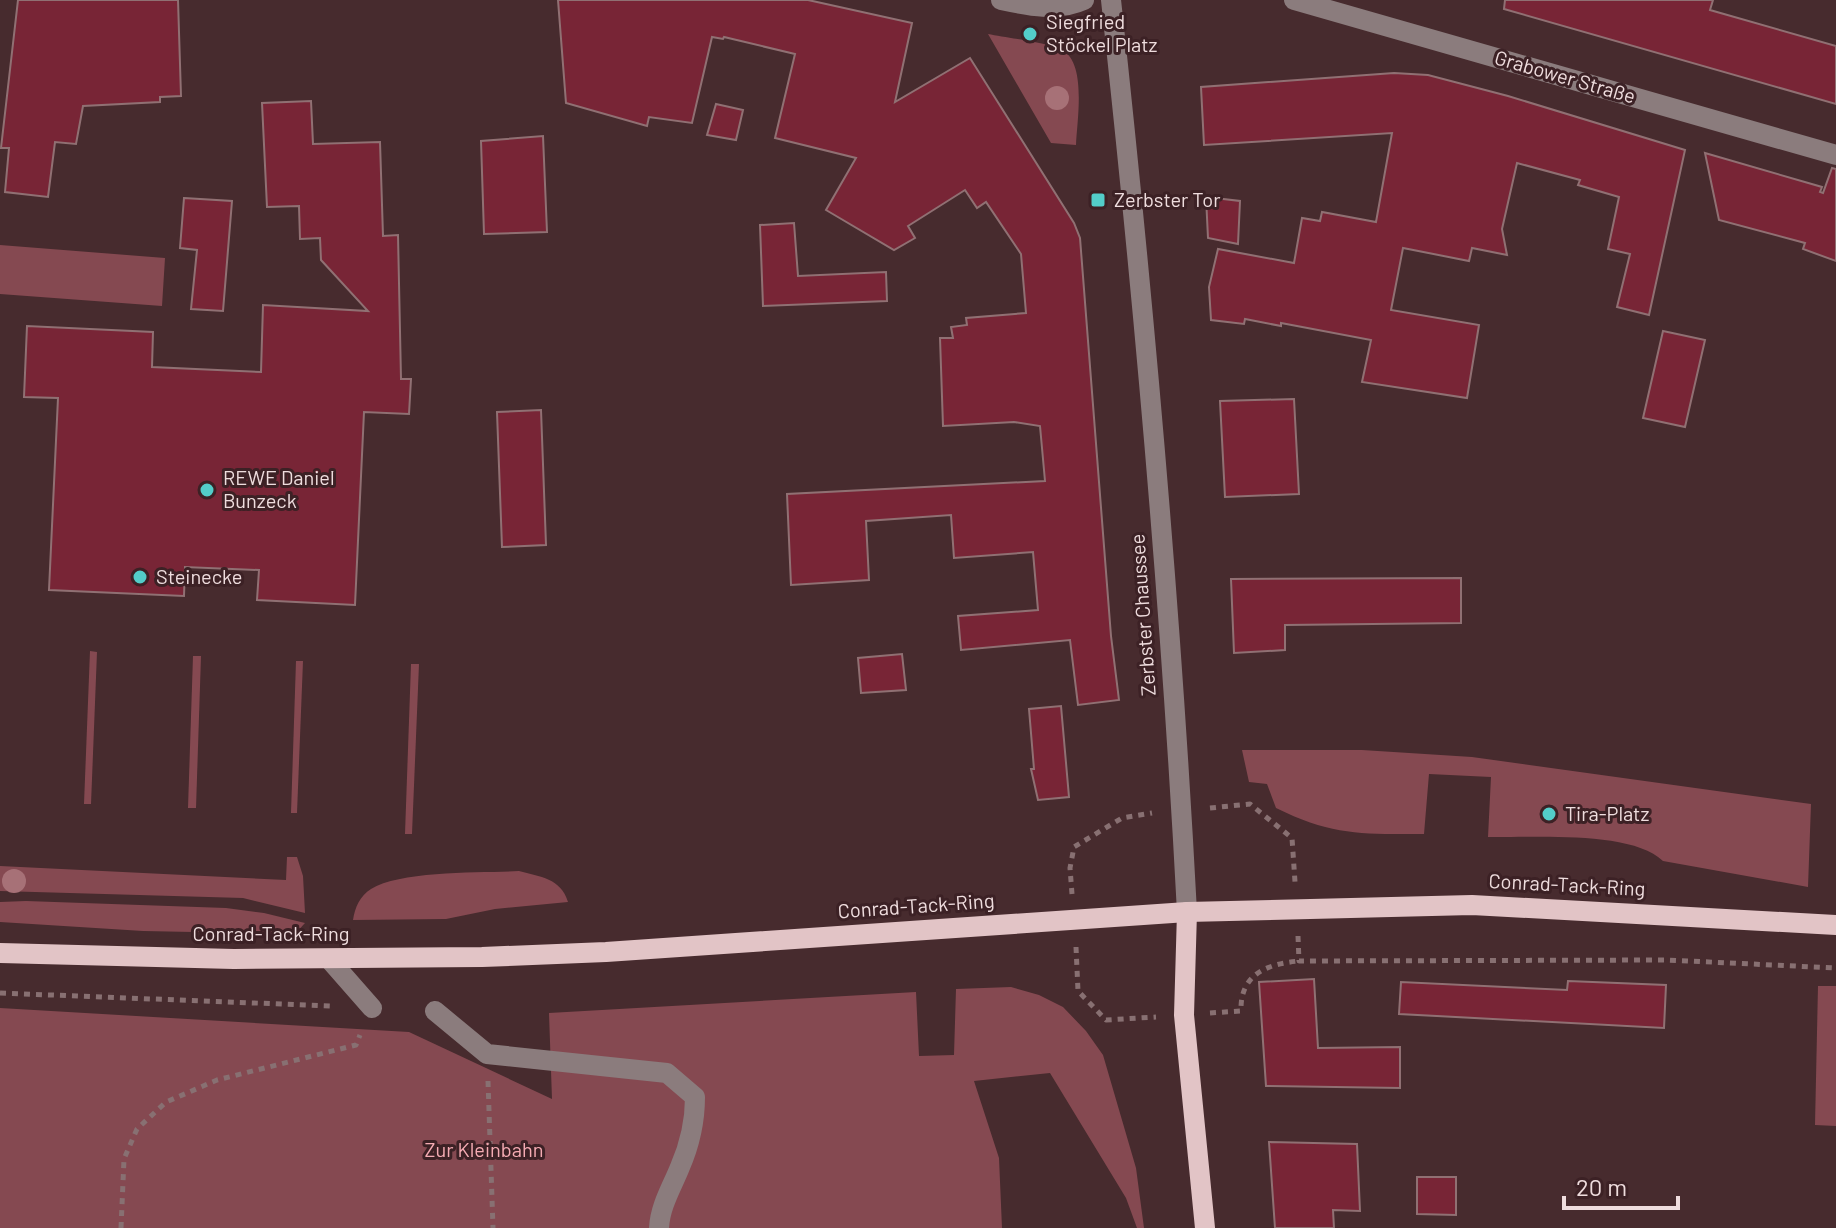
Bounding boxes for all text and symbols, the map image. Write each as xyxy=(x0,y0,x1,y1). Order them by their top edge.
place label: Siegfried Stöckel Platz xyxy=(1046,9,1158,56)
marker: Siegfried Stöckel Platz xyxy=(1021,25,1039,43)
street label: Grabower Straße xyxy=(1492,44,1638,108)
place label: Zerbster Tor xyxy=(1114,187,1221,211)
marker: Zerbster Tor xyxy=(1089,191,1107,209)
place label: REWE Daniel Bunzeck xyxy=(223,465,335,512)
marker: REWE Daniel Bunzeck xyxy=(198,481,216,499)
street label: Zerbster Chaussee xyxy=(1124,533,1160,697)
place label: Steinecke xyxy=(156,564,242,588)
marker: Steinecke xyxy=(131,568,149,586)
place label: Tira-Platz xyxy=(1565,801,1649,825)
marker: Tira-Platz xyxy=(1540,805,1558,823)
street label: Conrad-Tack-Ring xyxy=(1488,868,1646,900)
street label: Conrad-Tack-Ring xyxy=(837,888,995,922)
street label: Conrad-Tack-Ring xyxy=(192,921,350,945)
park label: Zur Kleinbahn xyxy=(424,1137,544,1161)
scale bar xyxy=(1564,1160,1678,1210)
text: 20 m xyxy=(1576,1172,1627,1201)

